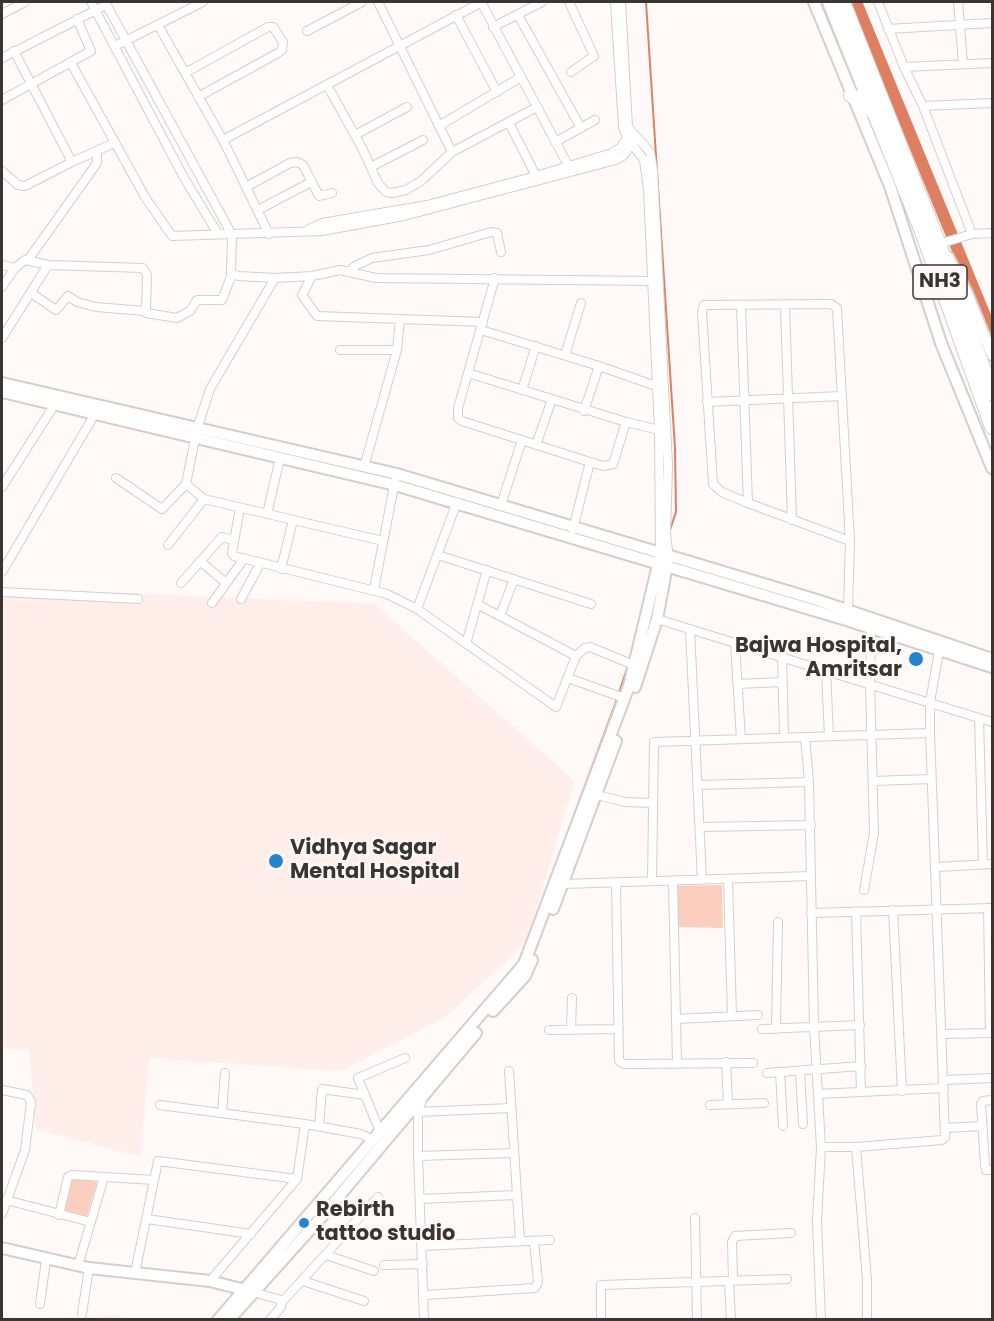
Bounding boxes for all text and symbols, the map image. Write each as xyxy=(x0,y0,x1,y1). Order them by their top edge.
road number: NH3 xyxy=(913,265,967,299)
place label: Bajwa Hospital, Amritsar xyxy=(735,634,902,684)
marker: Bajwa Hospital, Amritsar xyxy=(907,650,925,668)
place label: Vidhya Sagar Mental Hospital xyxy=(290,836,460,886)
marker: Vidhya Sagar Mental Hospital xyxy=(267,852,285,870)
place label: Rebirth tattoo studio xyxy=(316,1198,455,1248)
marker: Rebirth tattoo studio xyxy=(297,1216,311,1230)

